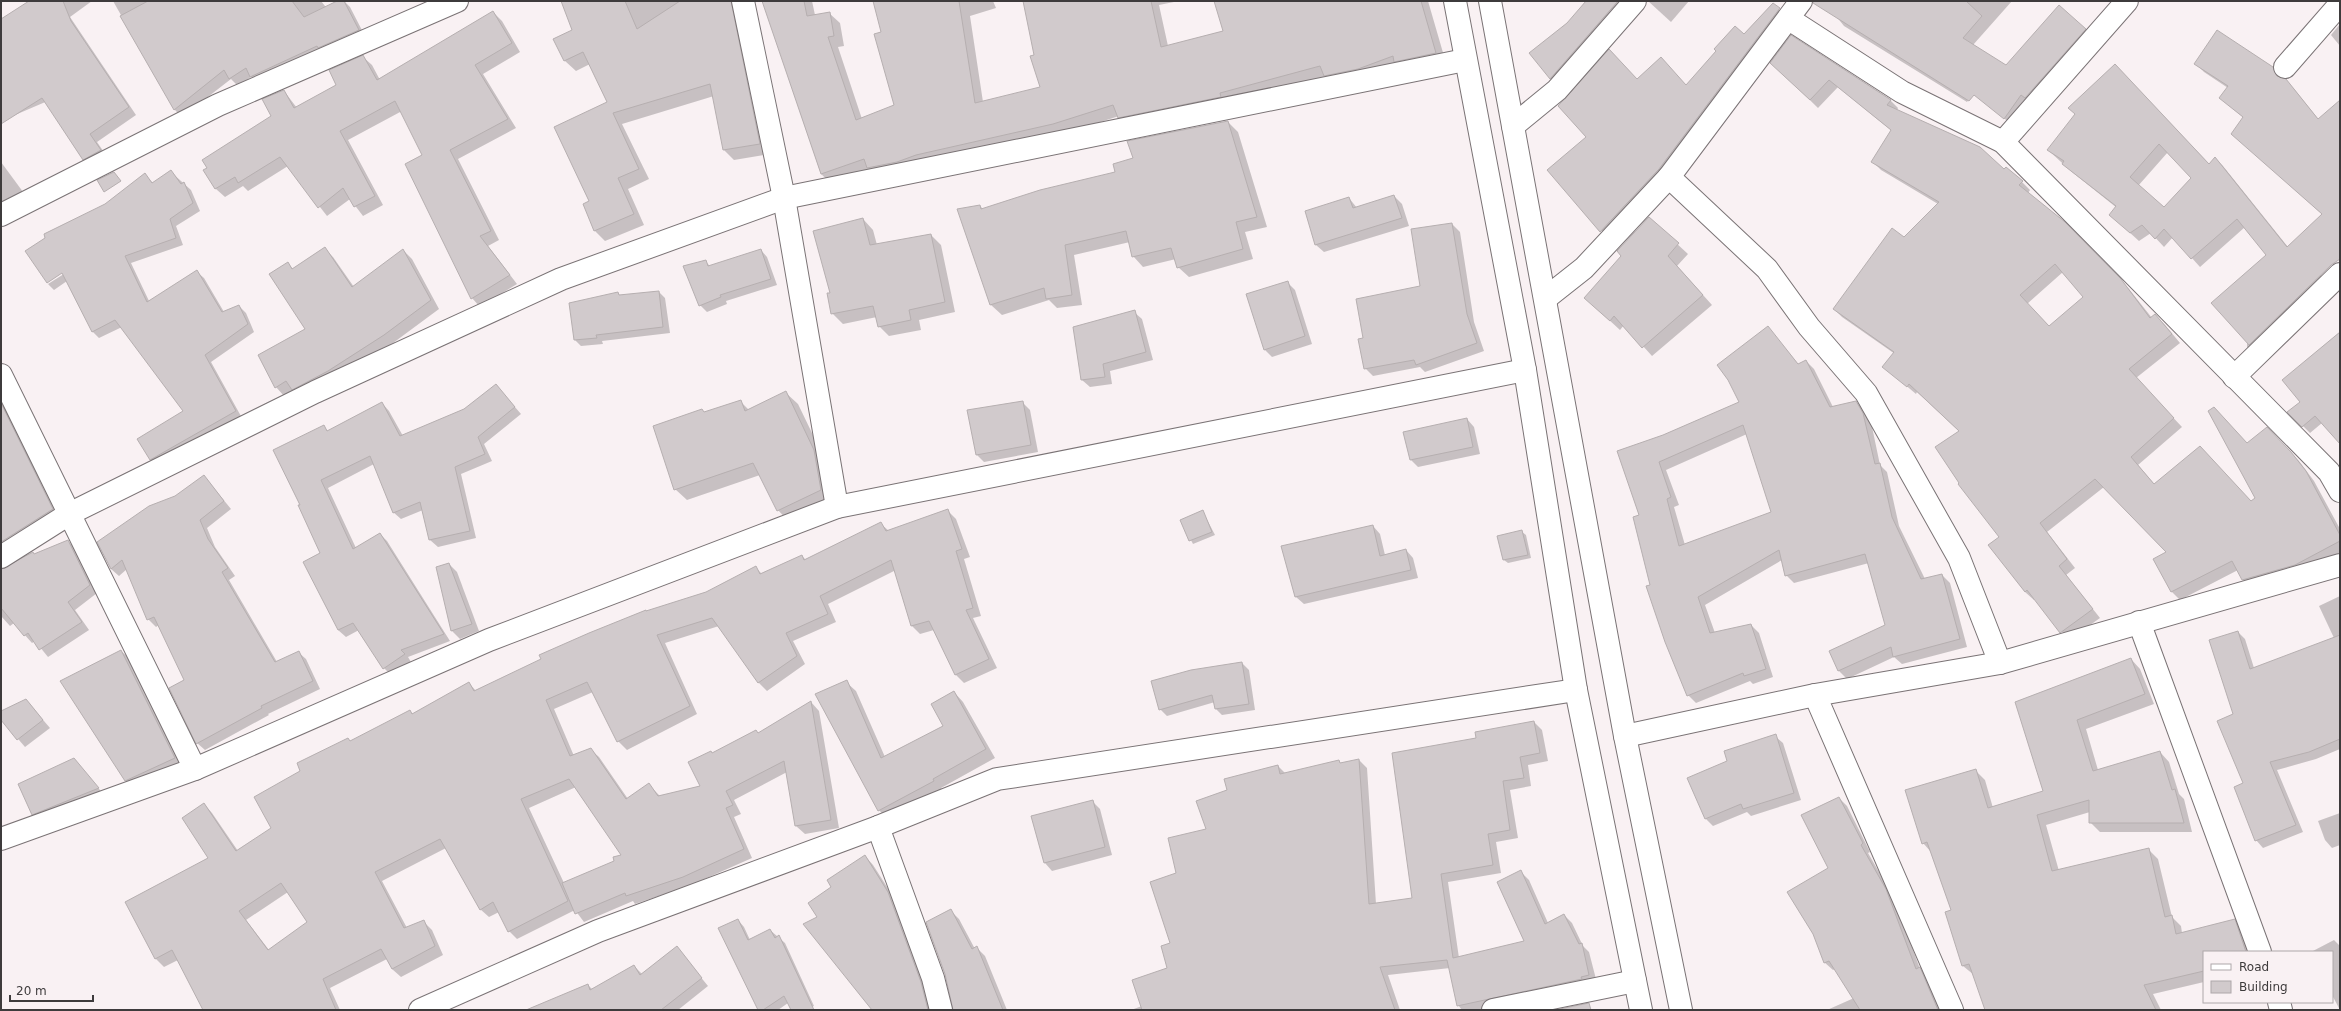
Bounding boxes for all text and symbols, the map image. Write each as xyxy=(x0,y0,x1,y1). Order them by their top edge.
legend xyxy=(2203,951,2333,1003)
text: Road xyxy=(2239,960,2269,974)
scale bar xyxy=(10,977,93,1003)
text: Building xyxy=(2239,980,2288,994)
text: 20 m xyxy=(16,984,47,998)

